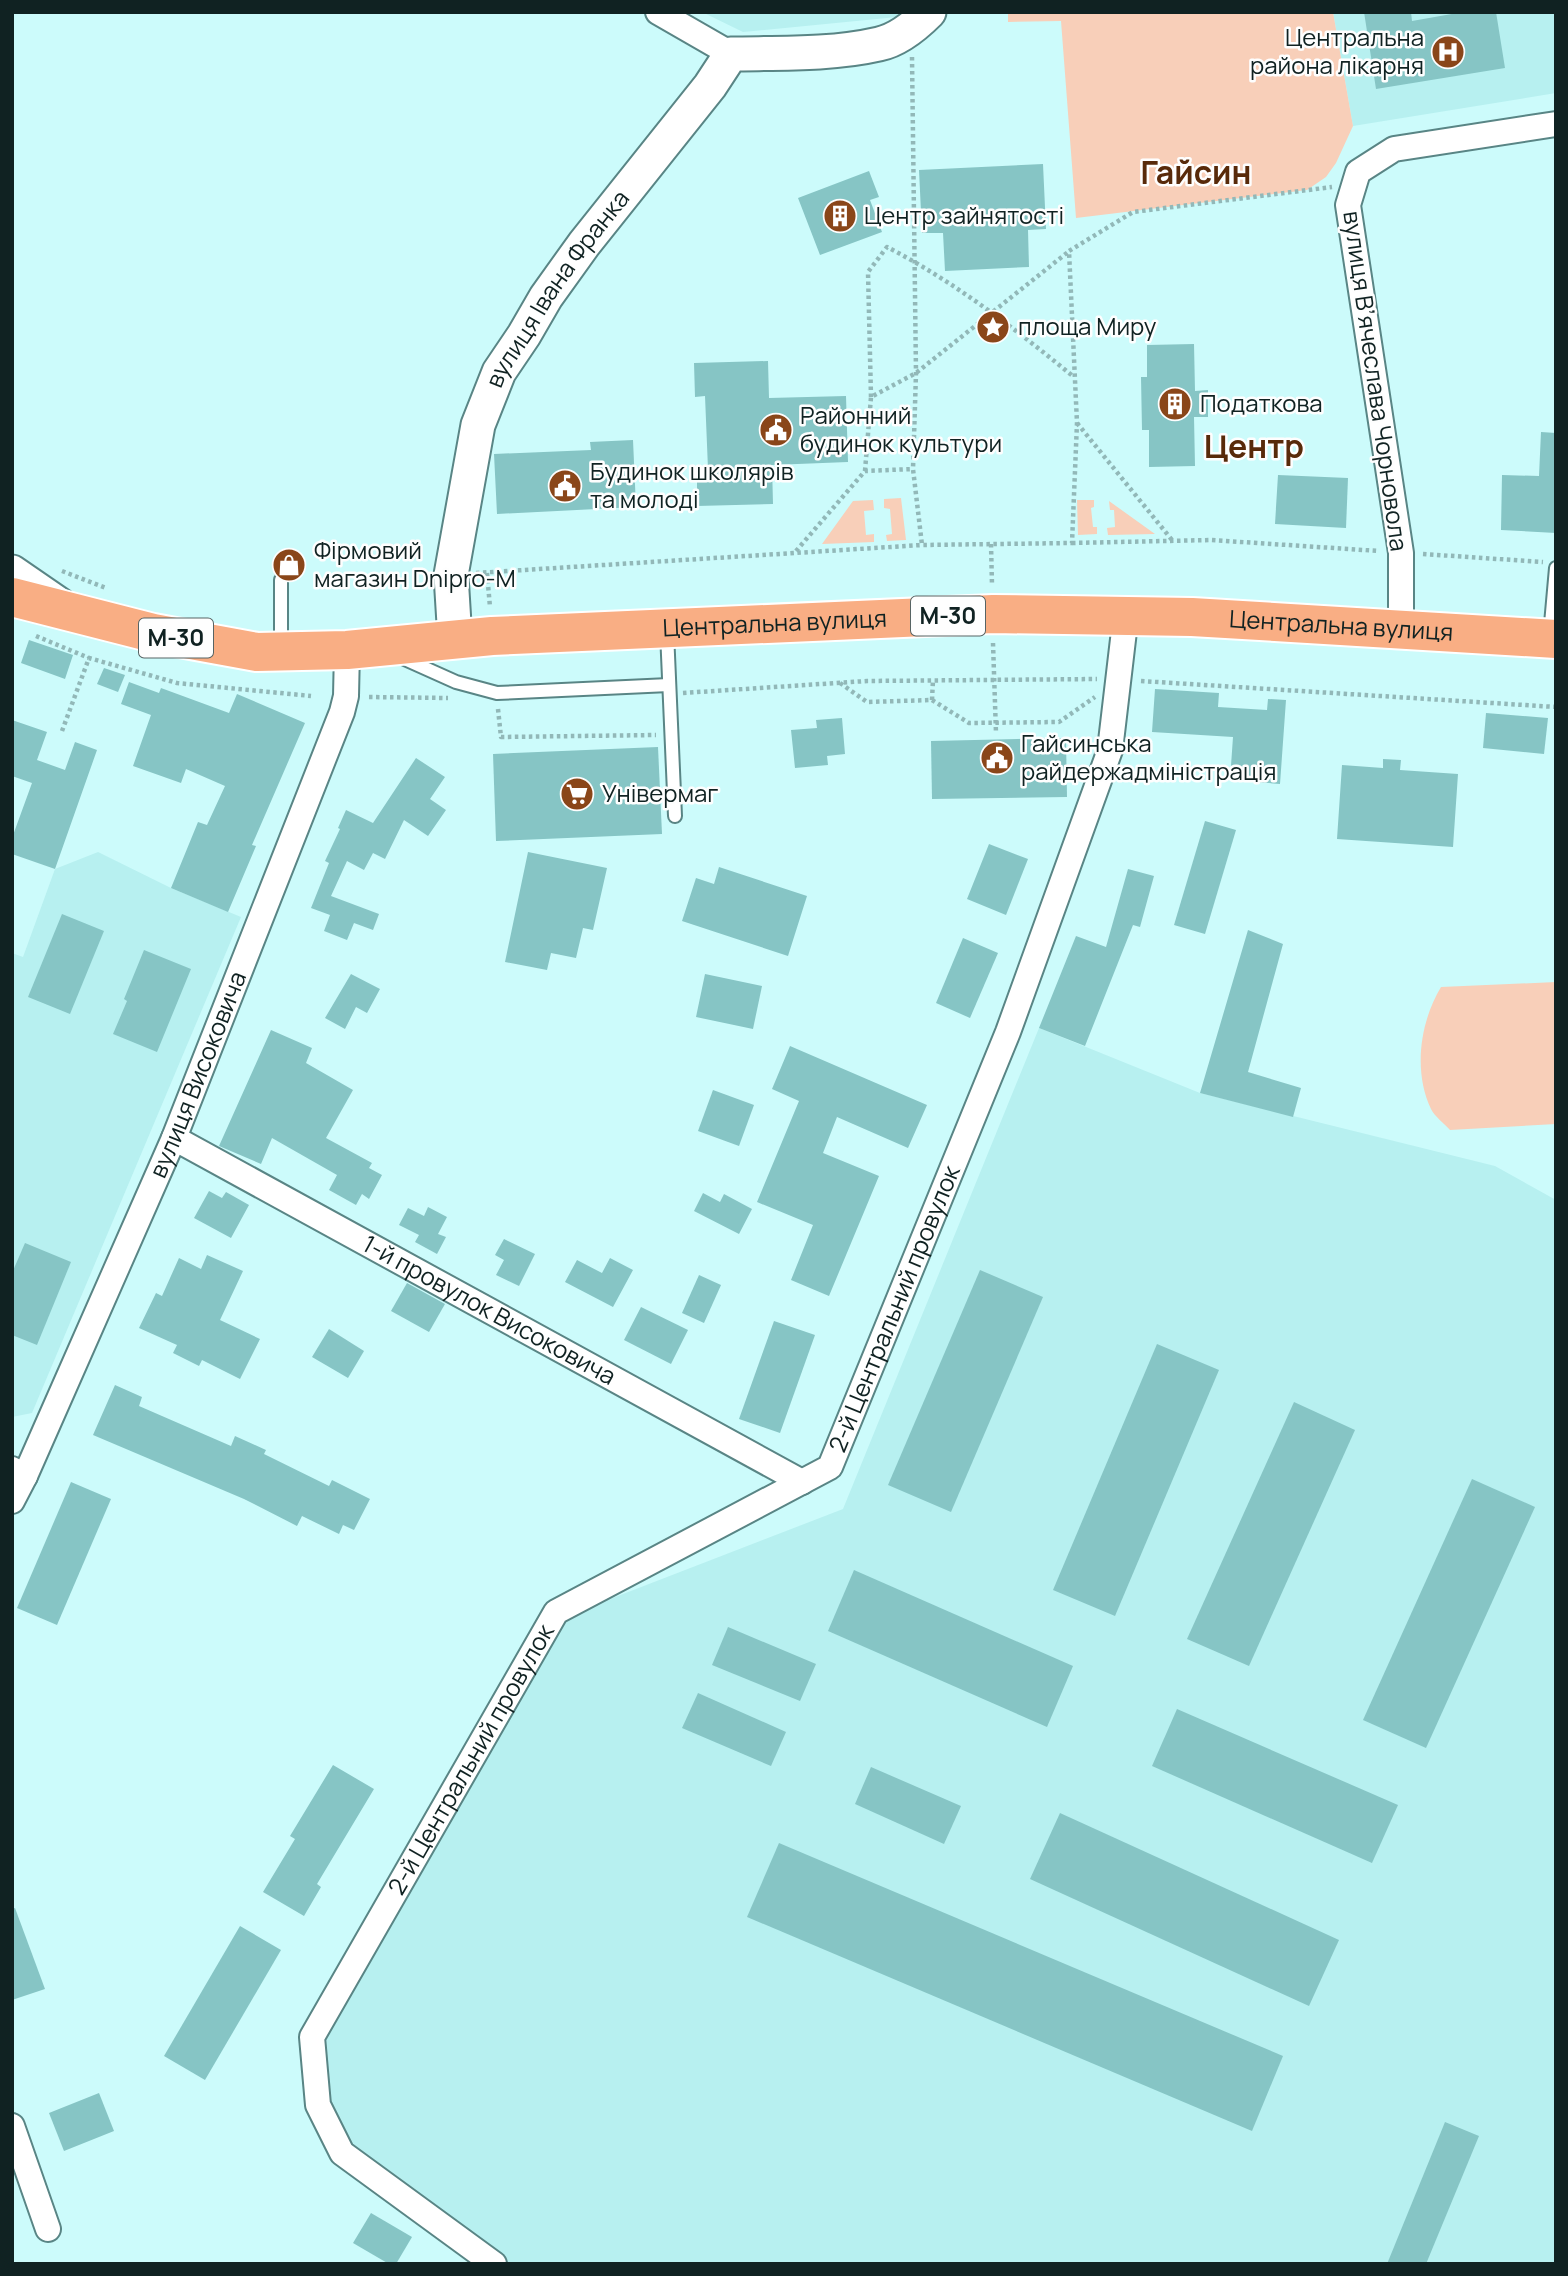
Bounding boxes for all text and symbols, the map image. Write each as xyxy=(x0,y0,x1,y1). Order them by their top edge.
place label: Центральна района лікарня xyxy=(1250,20,1424,81)
hospital icon: Центральна района лікарня xyxy=(1429,33,1467,71)
district label: Гайсин xyxy=(1141,150,1251,194)
street label: вулиця Івана Франка xyxy=(477,182,636,392)
building icon: Центр зайнятості xyxy=(821,197,859,235)
place label: Центр зайнятості xyxy=(864,198,1064,231)
street label: вулиця Вʼячеслава Чорновола xyxy=(1336,209,1417,553)
place icon: площа Миру xyxy=(974,308,1012,346)
place label: площа Миру xyxy=(1018,309,1157,342)
building icon: Податкова xyxy=(1156,385,1194,423)
place label: Податкова xyxy=(1200,386,1323,419)
place label: Районний будинок культури xyxy=(800,398,1002,459)
public building icon: Районний будинок культури xyxy=(757,411,795,449)
district label: Центр xyxy=(1204,424,1304,468)
place label: Будинок школярів та молоді xyxy=(590,454,794,515)
public building icon: Будинок школярів та молоді xyxy=(546,467,584,505)
place label: Фірмовий магазин Dnipro-M xyxy=(314,533,516,594)
shop icon: Фірмовий магазин Dnipro-M xyxy=(270,546,308,584)
road number: М-30 xyxy=(911,596,985,636)
street label: Центральна вулиця xyxy=(662,601,888,643)
street label: Центральна вулиця xyxy=(1228,601,1454,648)
road number: М-30 xyxy=(139,618,213,658)
place label: Гайсинська райдержадміністрація xyxy=(1021,726,1277,787)
public building icon: Гайсинська райдержадміністрація xyxy=(978,739,1016,777)
supermarket icon: Універмаг xyxy=(558,775,596,813)
place label: Універмаг xyxy=(602,776,719,809)
street label: вулиця Високовича xyxy=(141,966,253,1182)
street label: 2-й Центральний провулок xyxy=(820,1159,967,1457)
street label: 1-й провулок Високовича xyxy=(357,1226,622,1392)
street label: 2-й Центральний провулок xyxy=(379,1617,561,1900)

